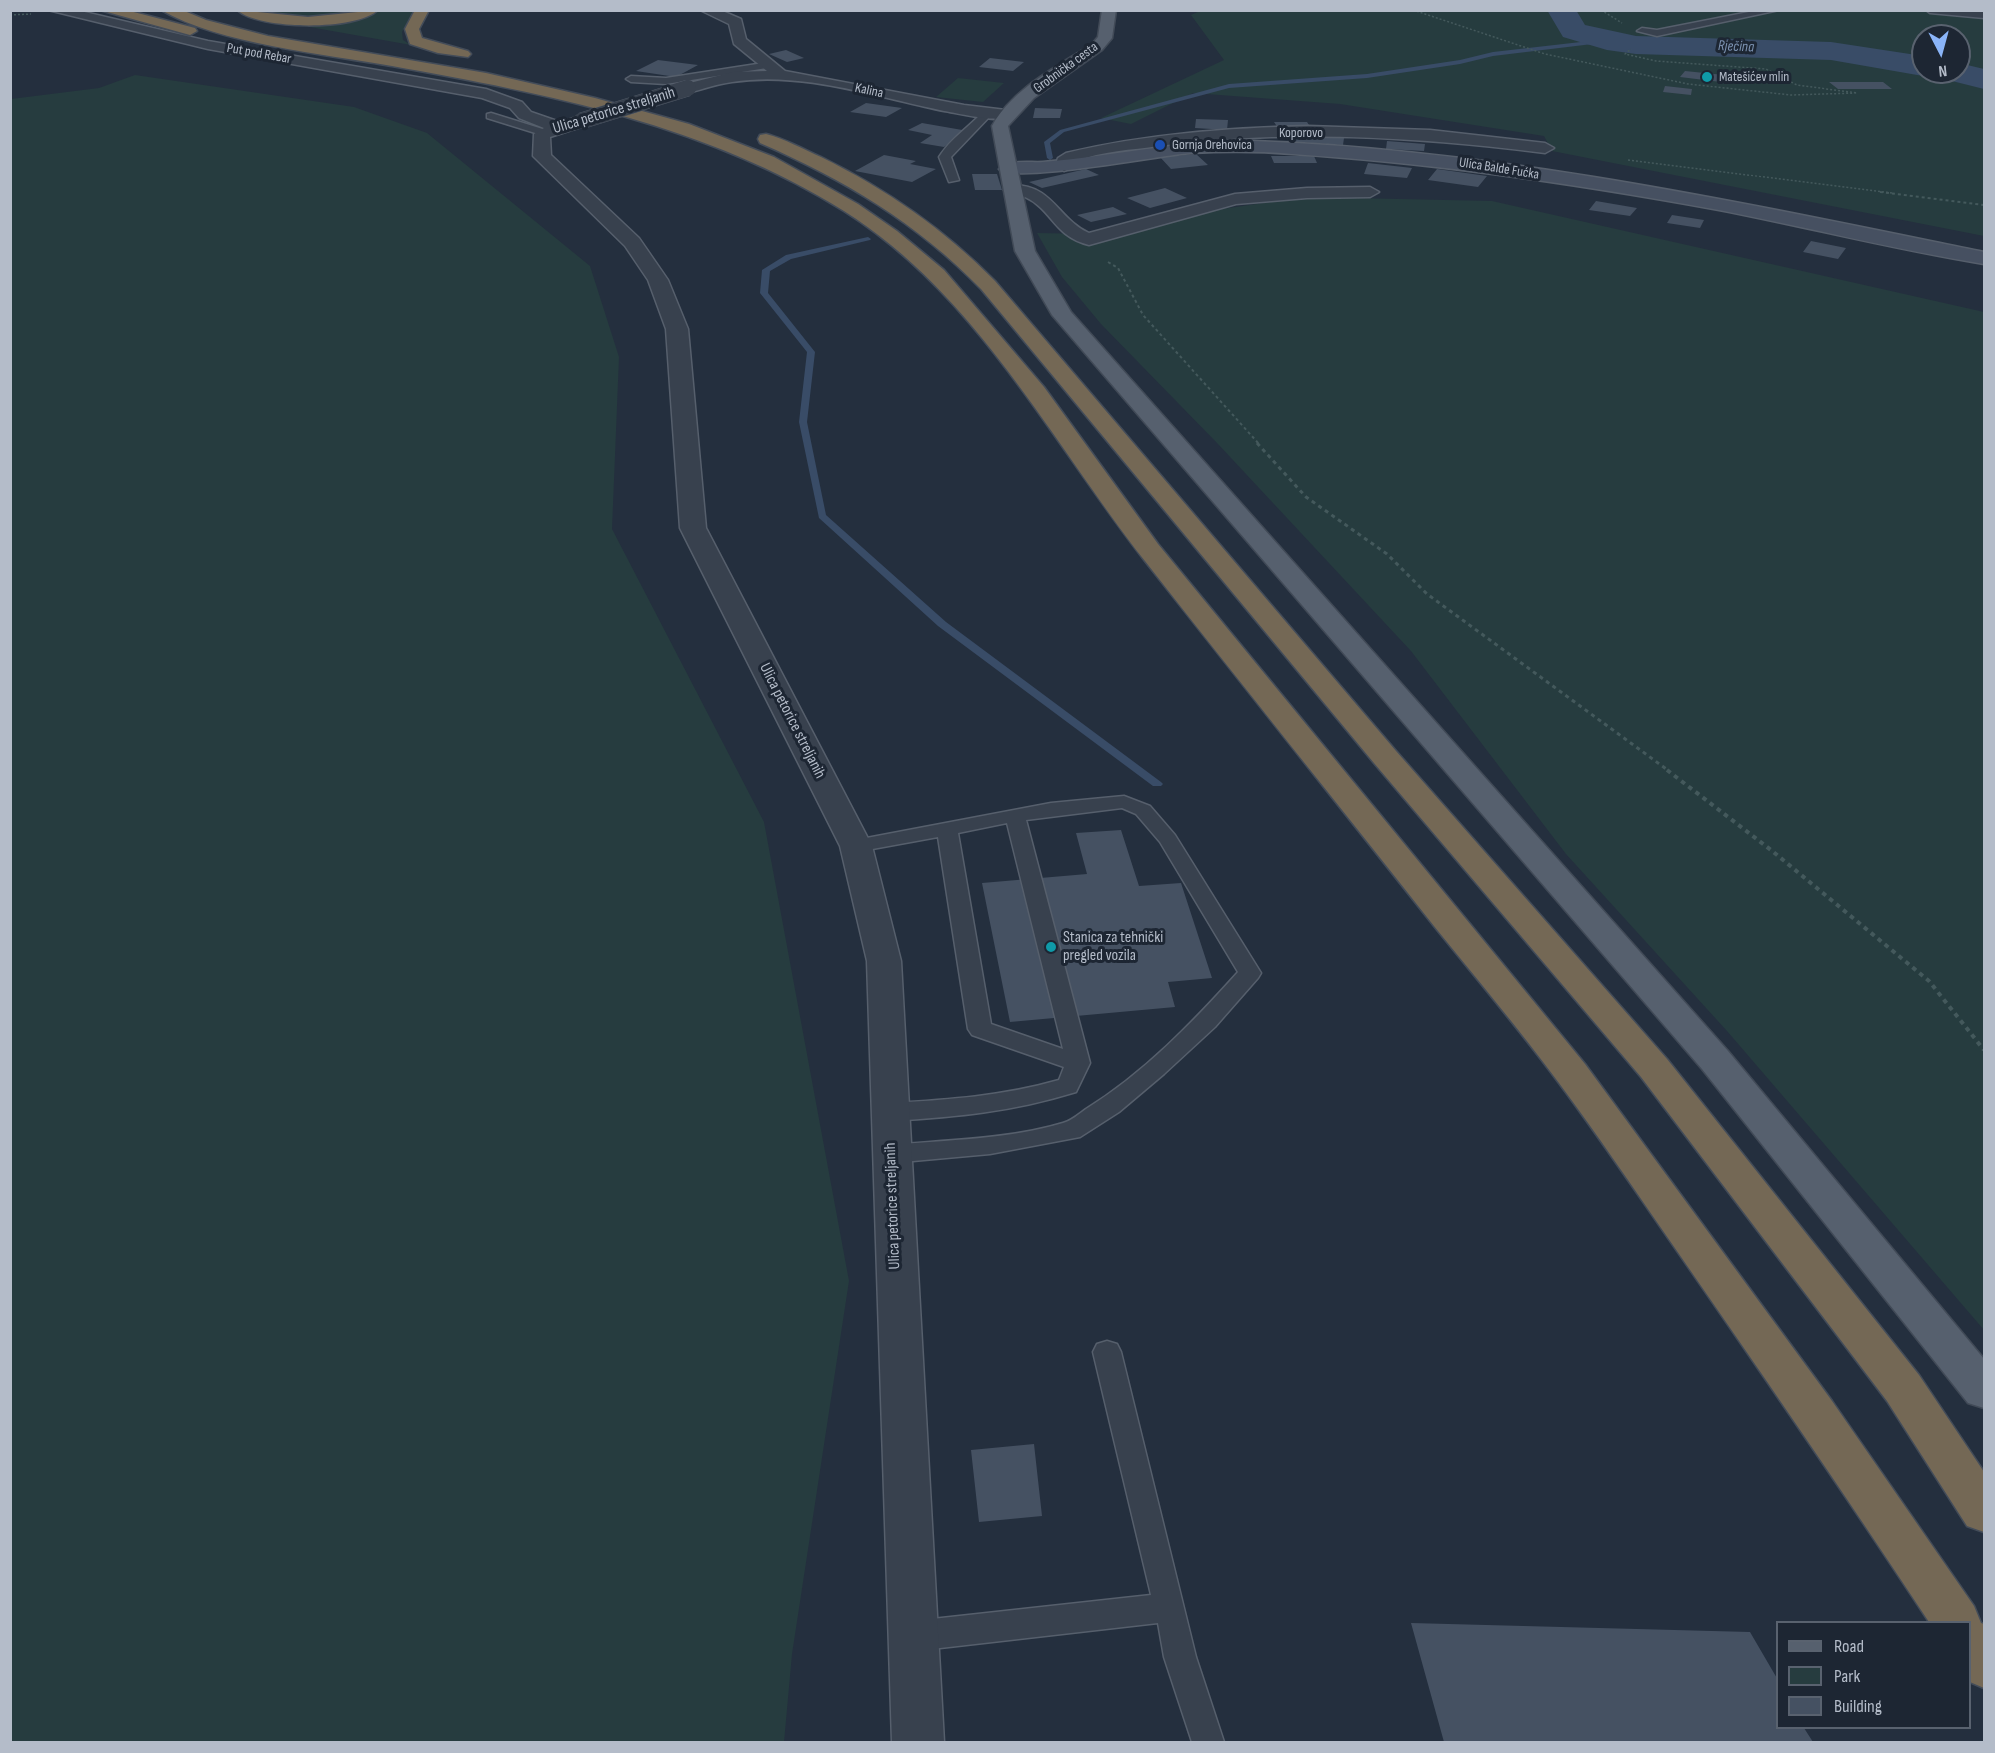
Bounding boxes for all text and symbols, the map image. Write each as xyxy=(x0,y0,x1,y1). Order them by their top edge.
north arrow xyxy=(1911,24,1971,84)
water label: Rječina xyxy=(1718,37,1754,57)
street label: Grobnička cesta xyxy=(1031,39,1101,97)
street label: Put pod Rebar xyxy=(226,40,292,68)
text: N xyxy=(1937,61,1948,80)
place label: Matešićev mlin xyxy=(1719,69,1789,85)
marker: Matešićev mlin xyxy=(1700,70,1714,84)
street label: Kalina xyxy=(853,80,885,102)
street label: Ulica petorice streljanih xyxy=(551,83,677,139)
street label: Koporovo xyxy=(1279,125,1323,141)
place label: Gornja Orehovica xyxy=(1172,137,1252,153)
marker: Gornja Orehovica xyxy=(1153,138,1167,152)
street label: Ulica Balde Fućka xyxy=(1458,154,1540,184)
street label: Ulica petorice streljanih xyxy=(755,660,829,782)
place label: Stanica za tehnički pregled vozila xyxy=(1063,928,1163,966)
marker: Stanica za tehnički pregled vozila xyxy=(1044,940,1058,954)
street label: Ulica petorice streljanih xyxy=(881,1142,905,1270)
legend xyxy=(1776,1621,1971,1729)
text: Road xyxy=(1834,1636,1864,1657)
text: Park xyxy=(1834,1666,1860,1687)
text: Building xyxy=(1834,1696,1882,1717)

